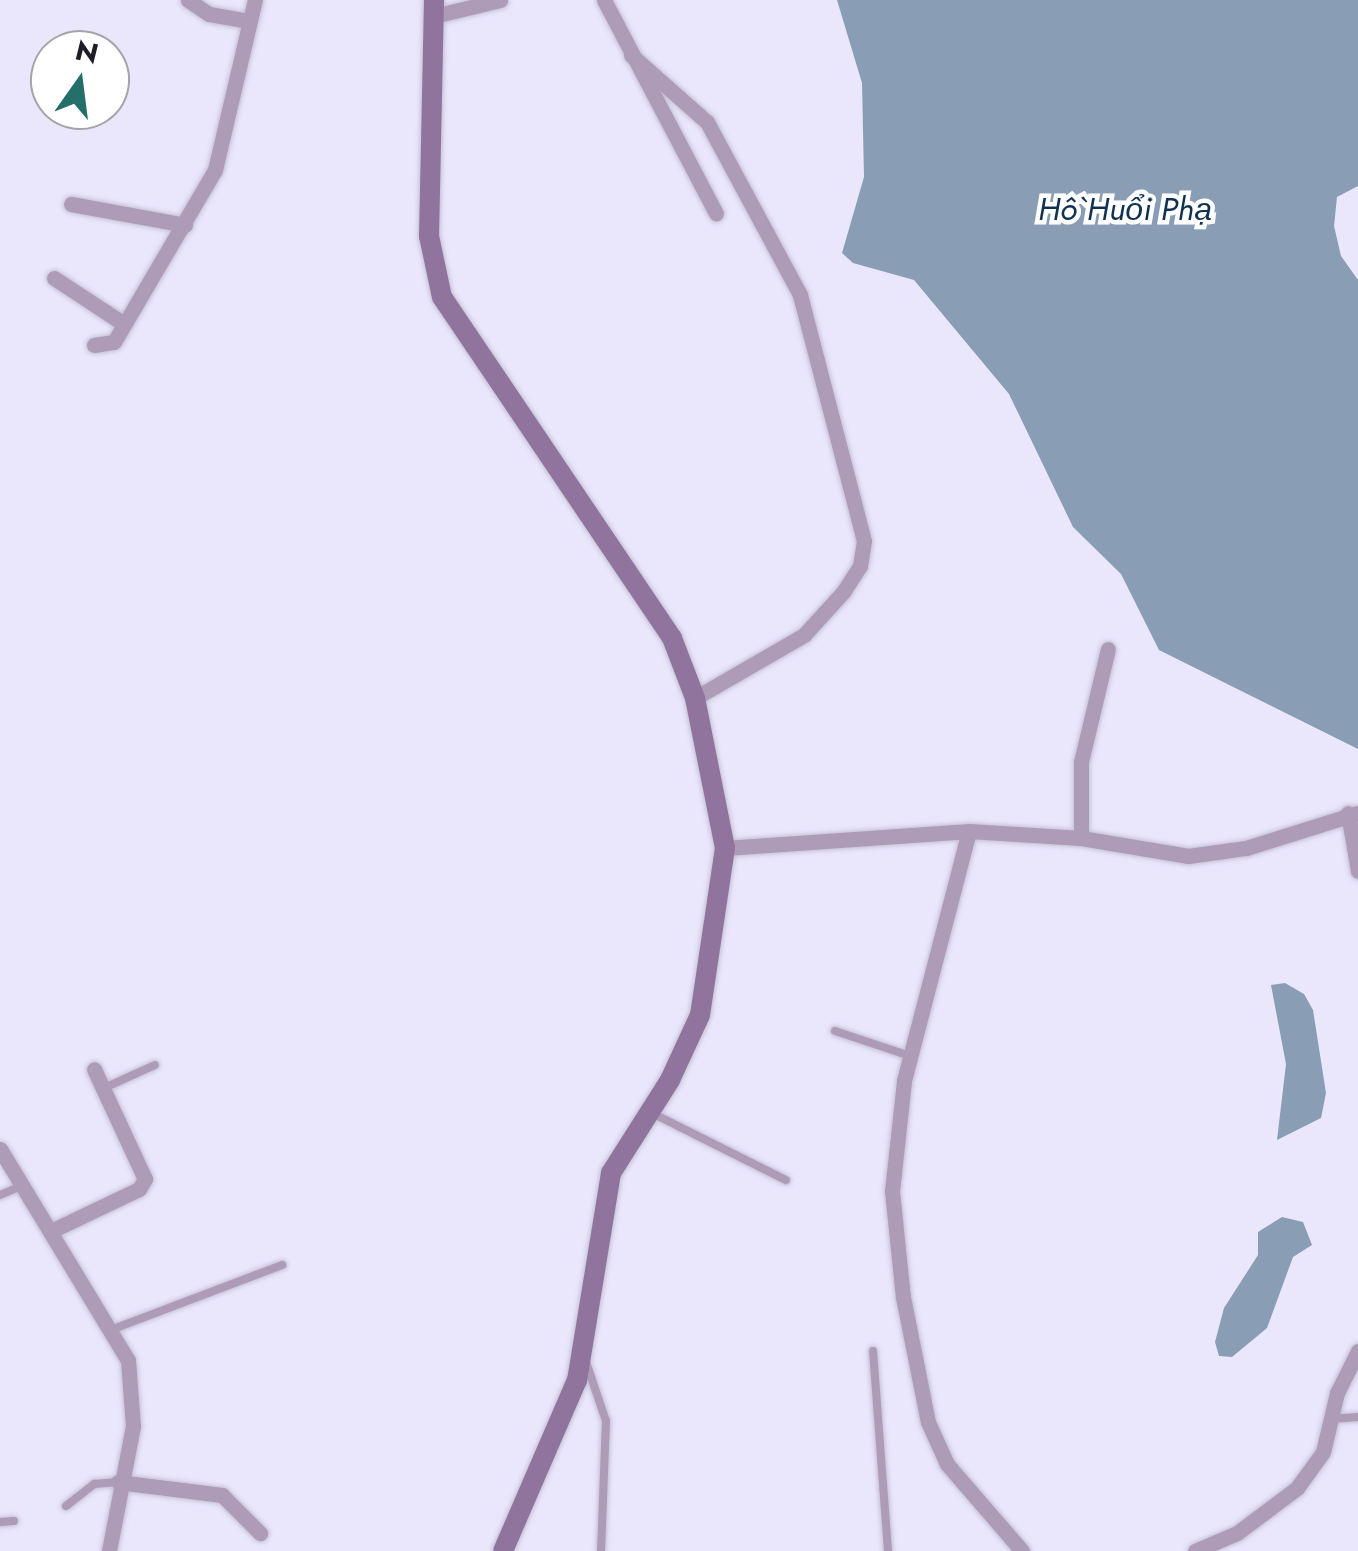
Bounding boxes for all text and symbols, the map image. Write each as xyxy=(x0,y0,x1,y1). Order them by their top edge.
north arrow xyxy=(30,30,130,130)
text: N xyxy=(71,30,103,75)
water label: Hồ Huổi Phạ xyxy=(1038,190,1212,228)

